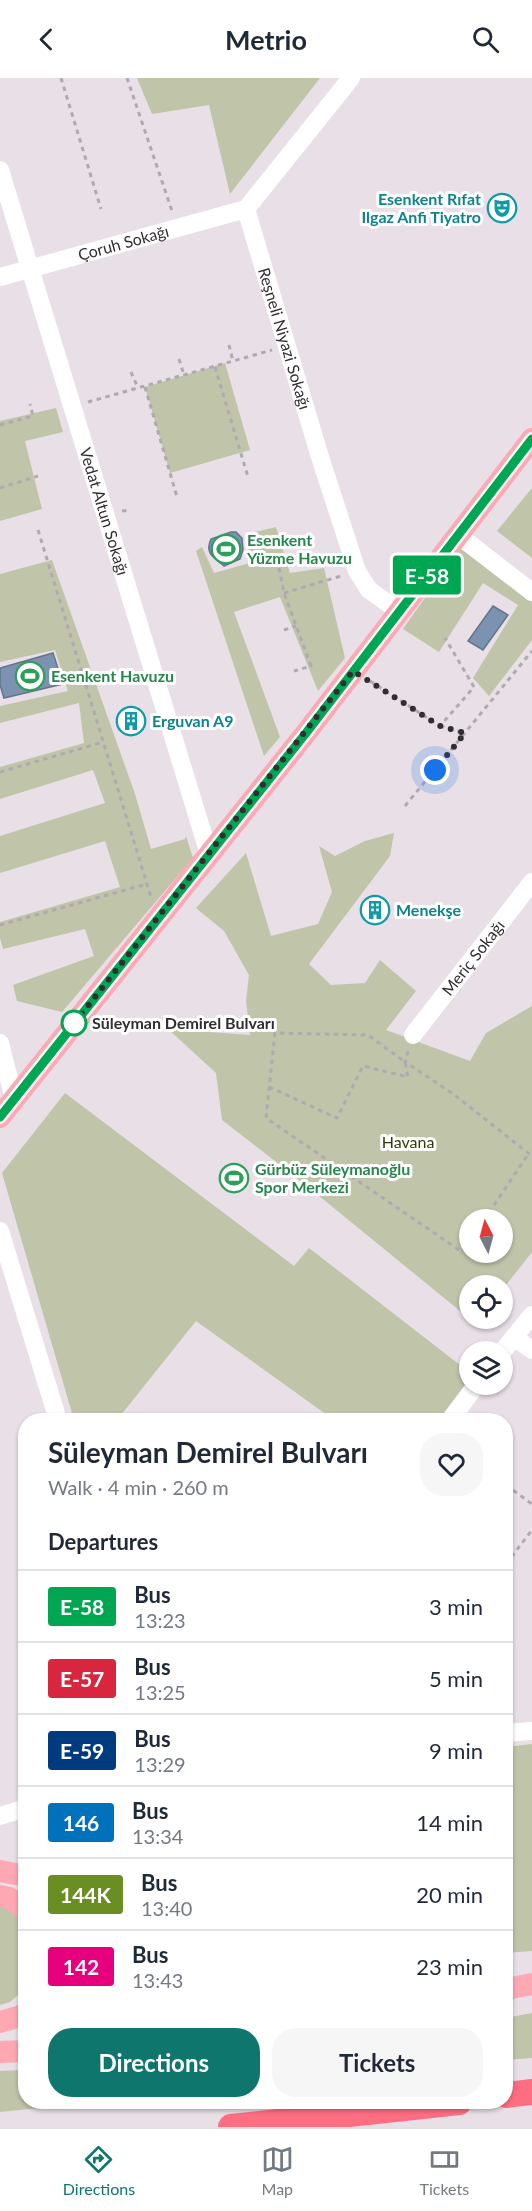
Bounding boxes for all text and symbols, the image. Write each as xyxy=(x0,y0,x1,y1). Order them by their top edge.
icon: back xyxy=(30,23,63,56)
text: Metrio xyxy=(225,23,307,56)
icon: search xyxy=(469,23,502,56)
place label: Esenkent Rıfat Ilgaz Anfi Tiyatro xyxy=(361,189,481,226)
theatre icon: Esenkent Rıfat Ilgaz Anfi Tiyatro xyxy=(486,192,518,224)
street label: Çoruh Sokağı xyxy=(76,221,171,264)
street label: Reşneli Niyazi Sokağı xyxy=(255,265,315,412)
street label: Vedat Altun Sokağı xyxy=(76,445,133,577)
place label: Esenkent Yüzme Havuzu xyxy=(246,530,352,567)
sports icon: Esenkent Yüzme Havuzu xyxy=(210,533,242,565)
line badge: E-58 xyxy=(385,556,469,594)
text: E-58 xyxy=(405,563,449,588)
sports icon: Esenkent Havuzu xyxy=(14,660,46,692)
place label: Esenkent Havuzu xyxy=(51,666,174,685)
building icon: Erguvan A9 xyxy=(115,705,147,737)
place label: Erguvan A9 xyxy=(152,711,234,730)
your location xyxy=(420,755,450,785)
building icon: Menekşe xyxy=(359,894,391,926)
place label: Menekşe xyxy=(396,900,462,919)
street label: Meriç Sokağı xyxy=(437,916,508,999)
marker: Süleyman Demirel Bulvarı xyxy=(61,1010,87,1036)
place label: Süleyman Demirel Bulvarı xyxy=(92,1013,275,1032)
park label: Havana xyxy=(382,1132,434,1151)
place label: Gürbüz Süleymanoğlu Spor Merkezi xyxy=(255,1159,410,1196)
sports icon: Gürbüz Süleymanoğlu Spor Merkezi xyxy=(218,1162,250,1194)
north arrow xyxy=(459,1209,513,1263)
map controls xyxy=(459,1209,513,1395)
button: locate xyxy=(459,1275,513,1329)
button: layers xyxy=(459,1341,513,1395)
button: heart xyxy=(420,1433,483,1496)
text: Süleyman Demirel Bulvarı xyxy=(48,1435,368,1469)
text: Walk · 4 min · 260 m xyxy=(48,1475,229,1499)
text: Departures xyxy=(48,1528,158,1555)
text: Bus xyxy=(134,1581,171,1608)
text: 3 min xyxy=(429,1593,483,1620)
text: E-58 xyxy=(60,1594,104,1619)
text: 13:23 xyxy=(134,1608,186,1632)
text: Bus xyxy=(134,1653,171,1680)
text: 5 min xyxy=(429,1665,483,1692)
text: E-57 xyxy=(60,1666,104,1691)
text: 13:25 xyxy=(134,1680,186,1704)
text: Bus xyxy=(134,1725,171,1752)
text: 9 min xyxy=(429,1737,483,1764)
text: E-59 xyxy=(60,1738,104,1763)
text: 13:29 xyxy=(134,1752,186,1776)
text: Bus xyxy=(132,1797,168,1824)
text: 14 min xyxy=(416,1809,483,1836)
text: 146 xyxy=(63,1810,99,1835)
text: 13:34 xyxy=(132,1824,183,1848)
text: Bus xyxy=(141,1869,177,1896)
text: 20 min xyxy=(416,1881,483,1908)
text: 144K xyxy=(60,1882,111,1907)
text: 13:40 xyxy=(141,1896,192,1920)
text: Bus xyxy=(132,1941,168,1968)
text: 23 min xyxy=(416,1953,483,1980)
text: 142 xyxy=(63,1954,99,1979)
text: 13:43 xyxy=(132,1968,183,1992)
button: Directions xyxy=(48,2028,260,2097)
button: Tickets xyxy=(272,2028,483,2097)
tab: Directions xyxy=(63,2143,135,2198)
tab: Map xyxy=(261,2143,294,2198)
tab: Tickets xyxy=(420,2143,469,2198)

